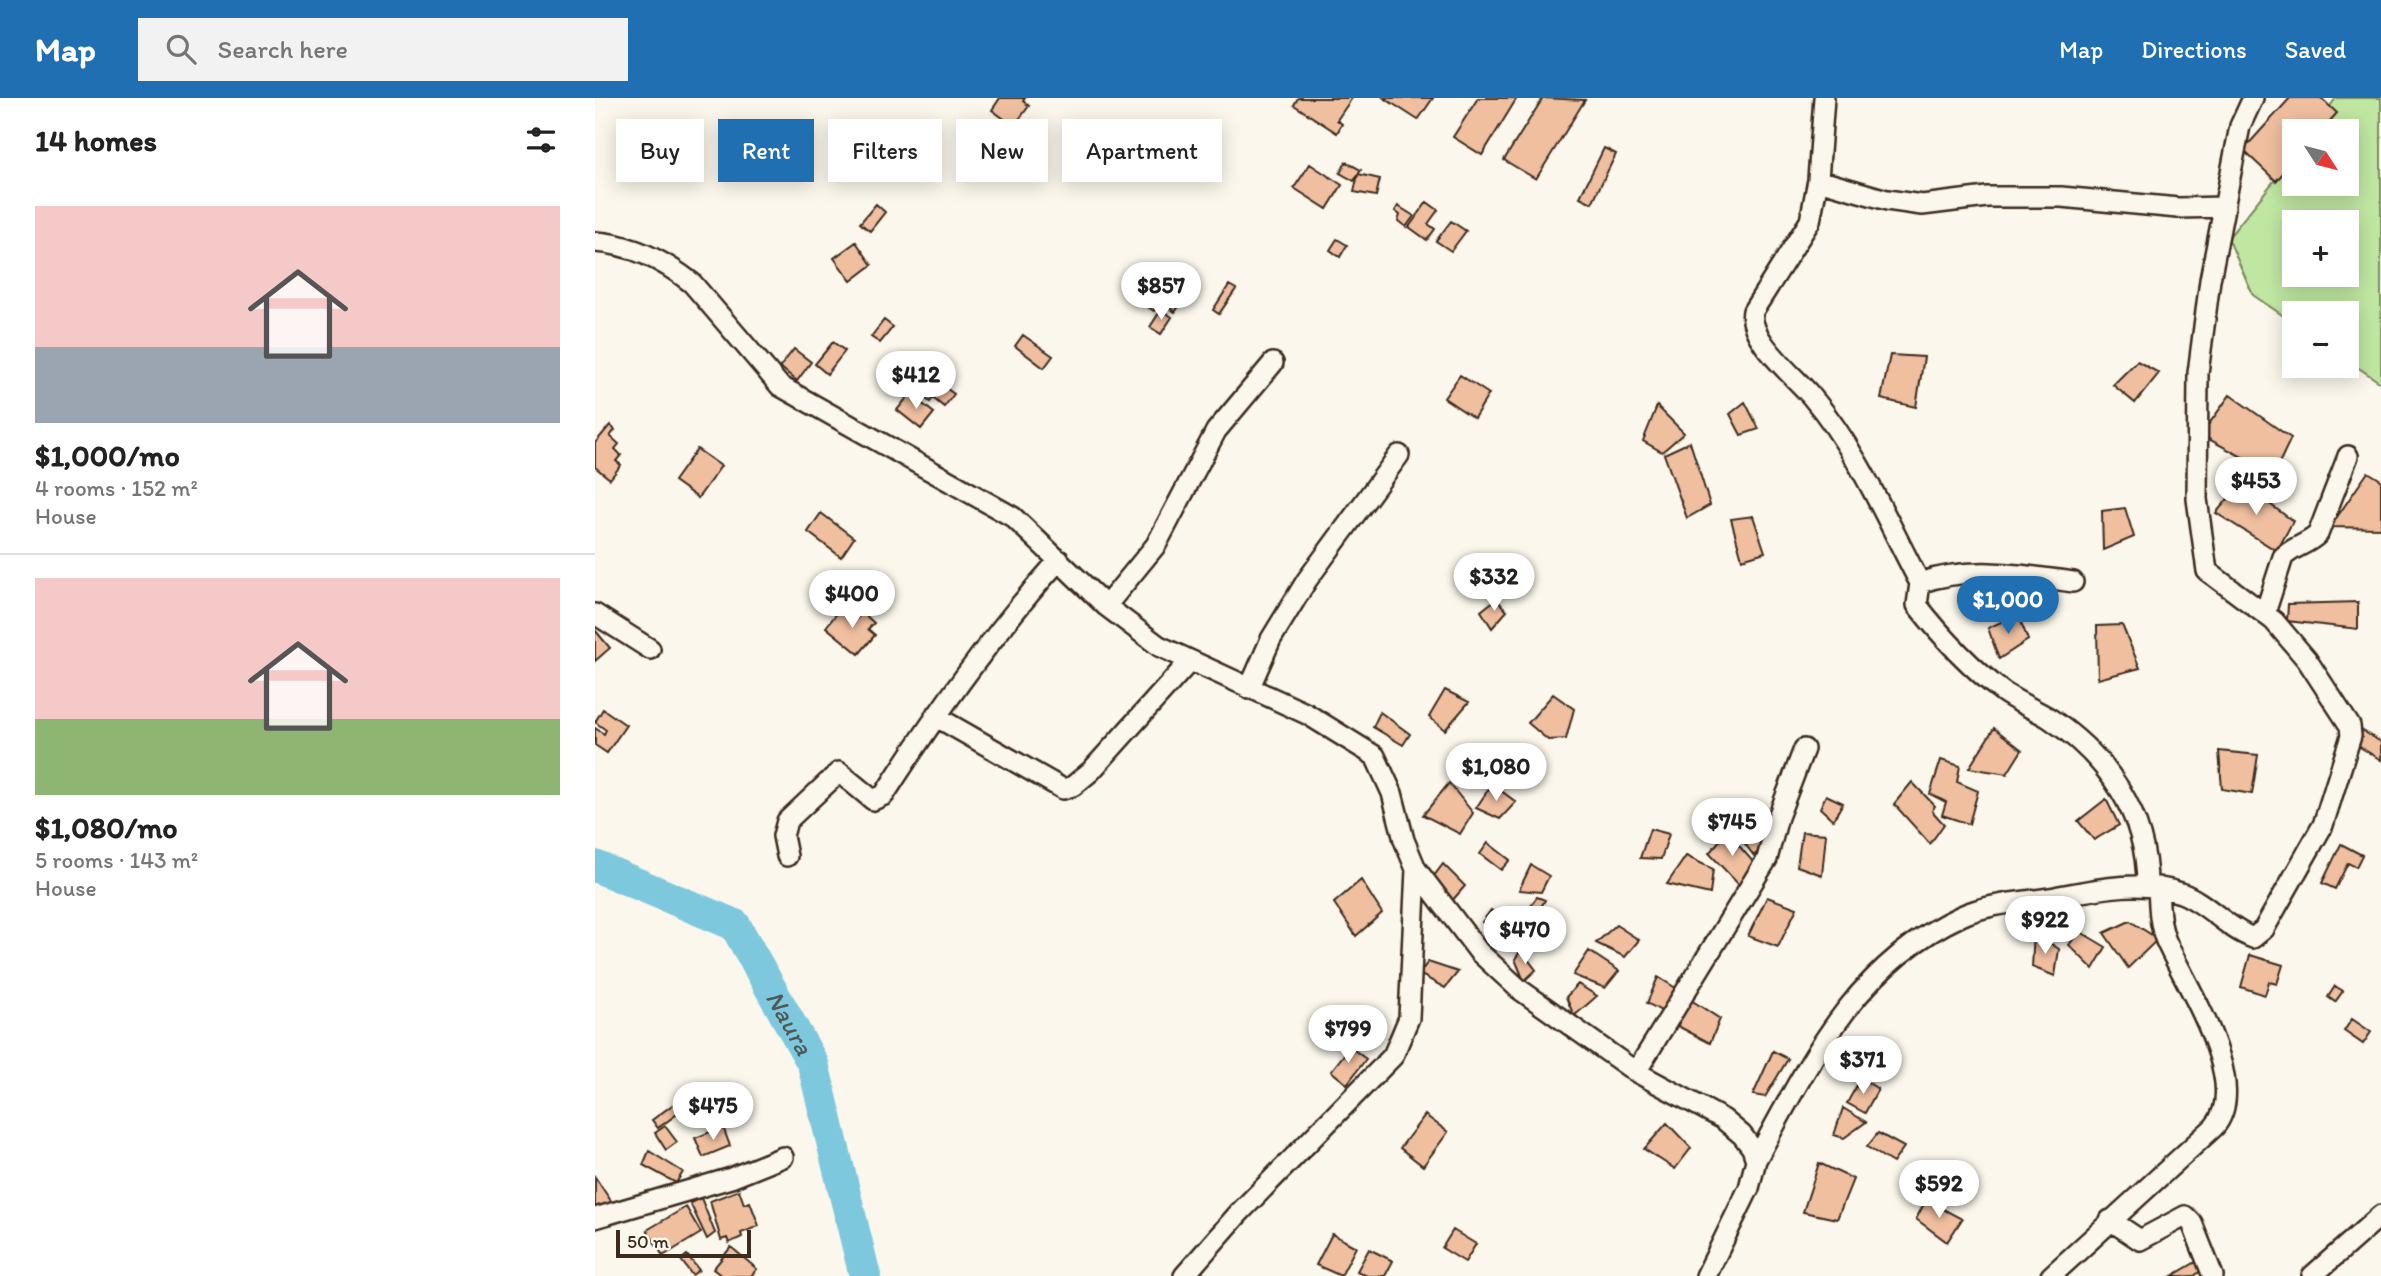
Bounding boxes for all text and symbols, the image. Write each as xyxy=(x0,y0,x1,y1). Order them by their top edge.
search box xyxy=(138,18,628,81)
text: Map xyxy=(35,30,96,69)
icon: search xyxy=(162,30,200,68)
text: Search here xyxy=(218,33,348,65)
text: Map xyxy=(2059,35,2103,64)
text: Directions xyxy=(2141,35,2247,64)
text: Saved xyxy=(2285,35,2346,64)
chip: Buy xyxy=(616,119,704,182)
chip: Rent xyxy=(718,119,814,182)
chip: Filters xyxy=(828,119,942,182)
chip: New xyxy=(956,119,1048,182)
chip: Apartment xyxy=(1062,119,1222,182)
north arrow xyxy=(2282,119,2359,196)
map controls xyxy=(2282,119,2359,378)
icon: filters xyxy=(522,121,560,159)
text: 14 homes xyxy=(35,122,157,159)
button: + xyxy=(2282,210,2359,287)
icon: home xyxy=(235,251,361,377)
pin: $857 xyxy=(1120,262,1202,322)
text: $857 xyxy=(1137,271,1185,299)
button: − xyxy=(2282,301,2359,378)
pin: $412 xyxy=(875,352,957,411)
text: $412 xyxy=(892,360,940,388)
text: $1,000/mo xyxy=(35,437,180,474)
pin: $453 xyxy=(2215,458,2297,517)
text: $453 xyxy=(2231,466,2281,494)
text: 4 rooms · 152 m² xyxy=(35,474,198,502)
text: House xyxy=(35,502,97,530)
pin: $332 xyxy=(1453,554,1535,613)
text: $332 xyxy=(1470,562,1518,590)
pin: $400 xyxy=(811,570,893,630)
pin: $1,000 xyxy=(1951,576,2065,636)
text: $400 xyxy=(825,579,879,607)
text: $1,000 xyxy=(1973,585,2043,613)
icon: home xyxy=(235,623,361,749)
pin: $1,080 xyxy=(1439,744,1553,803)
text: $1,080 xyxy=(1462,752,1530,780)
pin: $745 xyxy=(1691,798,1773,858)
text: $745 xyxy=(1708,807,1756,835)
text: $1,080/mo xyxy=(35,809,178,846)
text: 5 rooms · 143 m² xyxy=(35,846,198,874)
text: House xyxy=(35,874,97,902)
pin: $922 xyxy=(2004,896,2086,956)
text: $922 xyxy=(2021,905,2069,933)
pin: $470 xyxy=(1484,906,1566,966)
text: $470 xyxy=(1499,915,1551,943)
water label: Naura xyxy=(759,985,821,1061)
pin: $799 xyxy=(1307,1006,1389,1065)
text: $799 xyxy=(1324,1014,1372,1042)
pin: $371 xyxy=(1822,1037,1904,1096)
text: $371 xyxy=(1840,1045,1886,1073)
pin: $475 xyxy=(672,1082,754,1142)
text: $475 xyxy=(689,1091,737,1119)
pin: $592 xyxy=(1898,1160,1980,1220)
text: $592 xyxy=(1915,1169,1963,1197)
scale bar xyxy=(616,1227,751,1259)
text: 50 m xyxy=(627,1230,669,1253)

